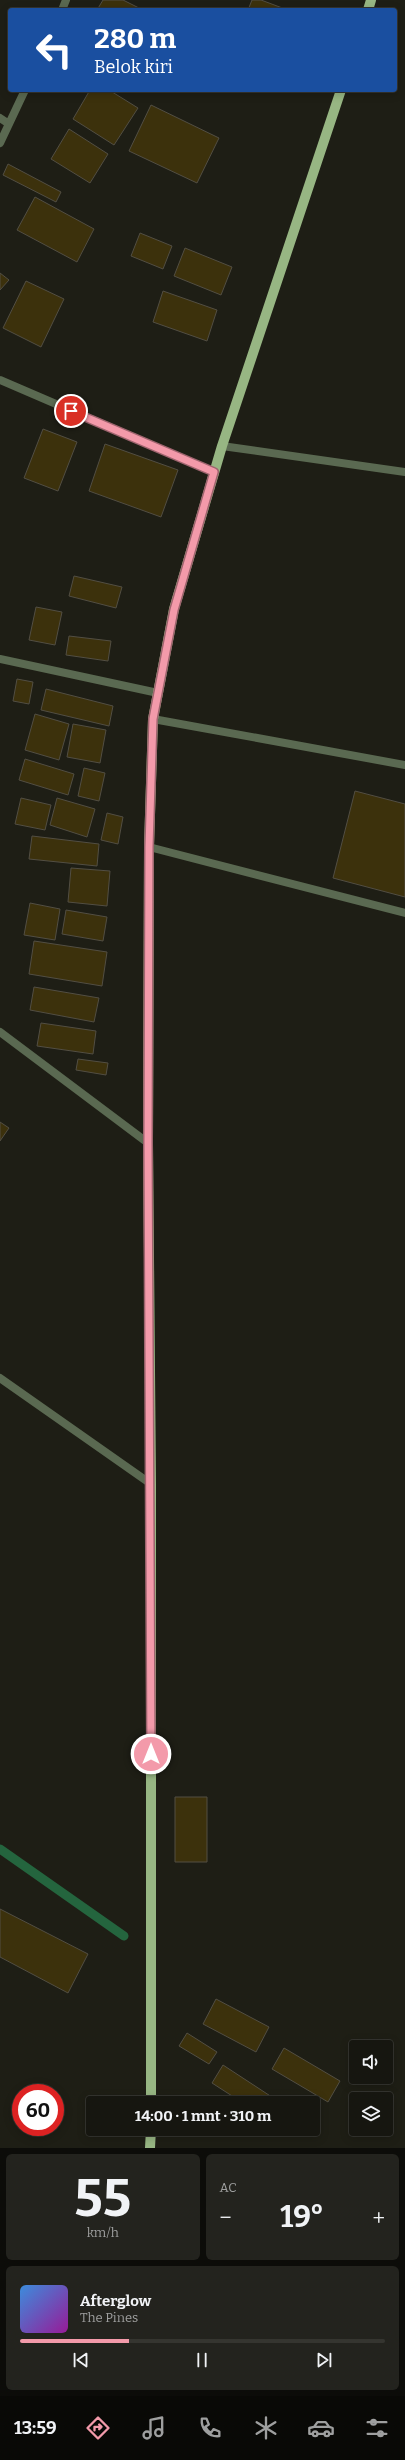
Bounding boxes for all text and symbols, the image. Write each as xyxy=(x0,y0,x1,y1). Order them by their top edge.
text: 280 m xyxy=(94,22,176,55)
icon: left xyxy=(28,24,80,76)
text: Belok kiri xyxy=(94,56,173,78)
pin xyxy=(54,394,88,428)
icon: arrive xyxy=(60,400,82,422)
position arrow xyxy=(130,1733,172,1775)
map controls xyxy=(349,2040,393,2136)
button: sound xyxy=(349,2040,393,2084)
speed limit sign: 60 xyxy=(12,2084,64,2136)
button: layers xyxy=(349,2092,393,2136)
text: 14:00 · 1 mnt · 310 m xyxy=(135,2107,271,2125)
text: 55 xyxy=(74,2167,131,2230)
text: AC xyxy=(220,2180,237,2195)
text: 19° xyxy=(280,2199,324,2235)
text: − xyxy=(220,2204,232,2231)
text: + xyxy=(372,2204,385,2231)
text: km/h xyxy=(87,2225,119,2240)
text: Afterglow xyxy=(80,2292,151,2310)
text: The Pines xyxy=(80,2310,138,2325)
icon: previous xyxy=(70,2349,92,2371)
icon: pause xyxy=(191,2349,213,2371)
icon: next xyxy=(313,2349,335,2371)
icon: directions xyxy=(84,2414,112,2442)
icon: music xyxy=(140,2414,168,2442)
icon: phone xyxy=(196,2414,224,2442)
icon: climate xyxy=(252,2414,280,2442)
icon: car xyxy=(307,2414,335,2442)
icon: filters xyxy=(363,2414,391,2442)
text: 13:59 xyxy=(14,2417,57,2439)

